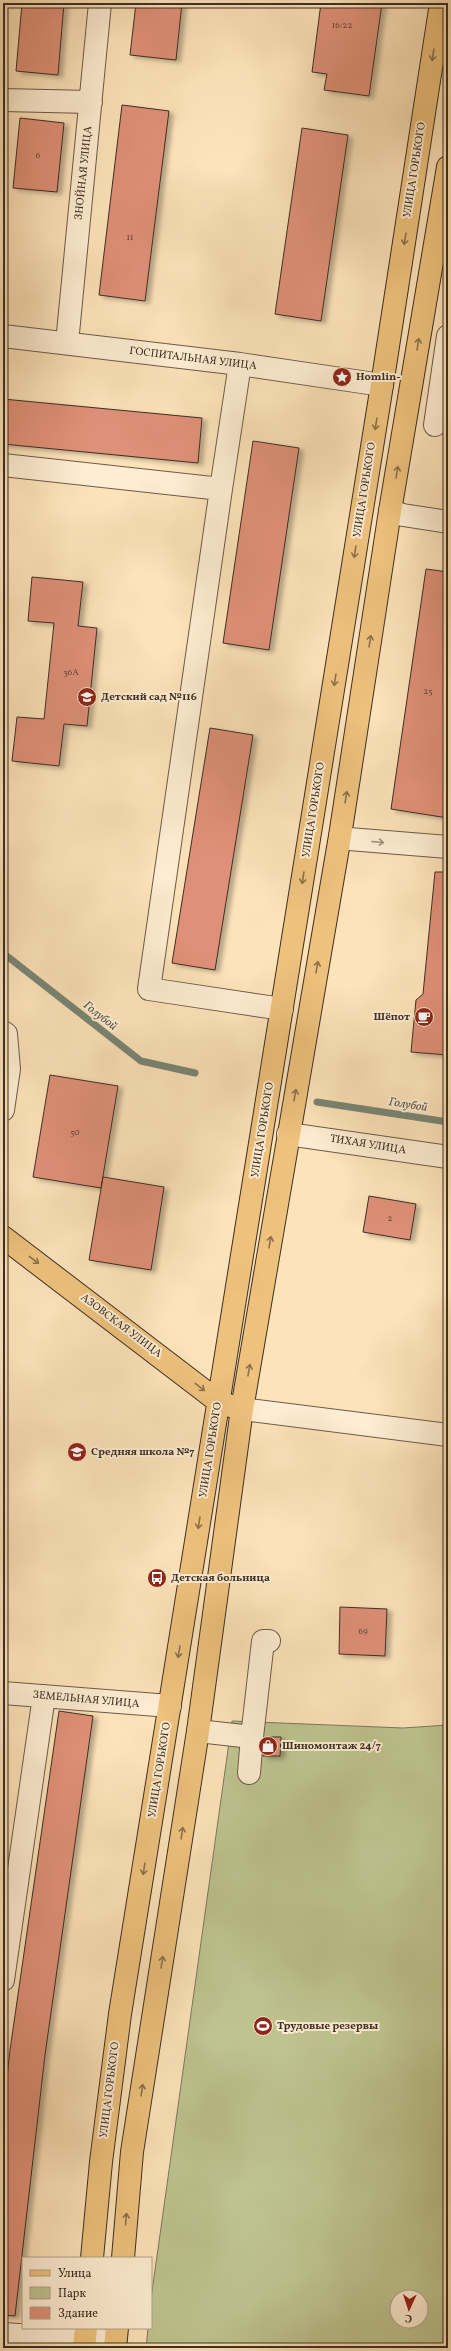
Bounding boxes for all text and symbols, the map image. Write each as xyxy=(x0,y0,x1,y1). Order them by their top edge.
house number: 16/22 xyxy=(332,19,352,32)
one-way arrow xyxy=(429,48,437,61)
street label: УЛИЦА ГОРЬКОГО xyxy=(400,121,430,219)
street label: ЗНОЙНАЯ УЛИЦА xyxy=(72,125,96,221)
house number: 6 xyxy=(36,149,41,162)
house number: 11 xyxy=(127,231,133,244)
one-way arrow xyxy=(401,232,409,245)
one-way arrow xyxy=(414,338,422,351)
street label: ГОСПИТАЛЬНАЯ УЛИЦА xyxy=(128,344,258,374)
place icon: Homlin- xyxy=(331,366,353,388)
place label: Homlin- xyxy=(356,370,401,385)
one-way arrow xyxy=(372,417,380,430)
street label: УЛИЦА ГОРЬКОГО xyxy=(350,441,380,539)
one-way arrow xyxy=(393,466,401,479)
one-way arrow xyxy=(351,545,359,558)
one-way arrow xyxy=(366,635,374,648)
house number: 36А xyxy=(63,666,79,679)
one-way arrow xyxy=(331,674,339,687)
house number: 25 xyxy=(423,685,433,698)
school or university icon: Детский сад №116 xyxy=(76,686,98,708)
place label: Детский сад №116 xyxy=(101,690,197,705)
street label: УЛИЦА ГОРЬКОГО xyxy=(299,761,329,859)
one-way arrow xyxy=(342,791,350,804)
one-way arrow xyxy=(371,838,384,846)
one-way arrow xyxy=(299,871,307,884)
one-way arrow xyxy=(313,961,321,974)
water label: Голубой xyxy=(80,998,120,1034)
cafe icon: Шёпот xyxy=(413,1006,435,1028)
place label: Шёпот xyxy=(374,1010,410,1025)
street label: УЛИЦА ГОРЬКОГО xyxy=(248,1081,278,1179)
one-way arrow xyxy=(291,1089,299,1102)
water label: Голубой xyxy=(387,1094,429,1116)
house number: 50 xyxy=(70,1126,80,1139)
street label: ТИХАЯ УЛИЦА xyxy=(329,1132,407,1158)
house number: 2 xyxy=(388,1212,393,1225)
one-way arrow xyxy=(266,1236,274,1249)
one-way arrow xyxy=(28,1256,39,1264)
street label: АЗОВСКАЯ УЛИЦА xyxy=(77,1290,165,1362)
one-way arrow xyxy=(245,1364,253,1377)
one-way arrow xyxy=(194,1383,205,1391)
street label: УЛИЦА ГОРЬКОГО xyxy=(196,1401,226,1499)
school or university icon: Средняя школа №7 xyxy=(66,1441,88,1463)
place label: Средняя школа №7 xyxy=(91,1445,195,1460)
one-way arrow xyxy=(195,1516,203,1529)
bus stop icon: Детская больница xyxy=(146,1567,168,1589)
place label: Детская больница xyxy=(171,1571,270,1586)
house number: 69 xyxy=(358,1625,368,1638)
one-way arrow xyxy=(175,1645,183,1658)
street label: ЗЕМЕЛЬНАЯ УЛИЦА xyxy=(32,1688,140,1712)
street label: УЛИЦА ГОРЬКОГО xyxy=(145,1721,175,1819)
shop icon: Шиномонтаж 24/7 xyxy=(257,1735,279,1757)
place label: Шиномонтаж 24/7 xyxy=(282,1739,381,1754)
one-way arrow xyxy=(178,1827,186,1840)
one-way arrow xyxy=(140,1862,148,1875)
one-way arrow xyxy=(158,1956,166,1969)
sports icon: Трудовые резервы xyxy=(252,2015,274,2037)
place label: Трудовые резервы xyxy=(277,2019,378,2034)
street label: УЛИЦА ГОРЬКОГО xyxy=(97,2041,123,2139)
one-way arrow xyxy=(138,2084,146,2097)
one-way arrow xyxy=(123,2213,130,2226)
legend xyxy=(22,2257,152,2329)
text: Улица xyxy=(58,2266,91,2282)
text: Парк xyxy=(58,2286,86,2302)
north arrow xyxy=(389,2289,429,2329)
text: Здание xyxy=(58,2306,98,2322)
text: С xyxy=(405,2310,412,2325)

